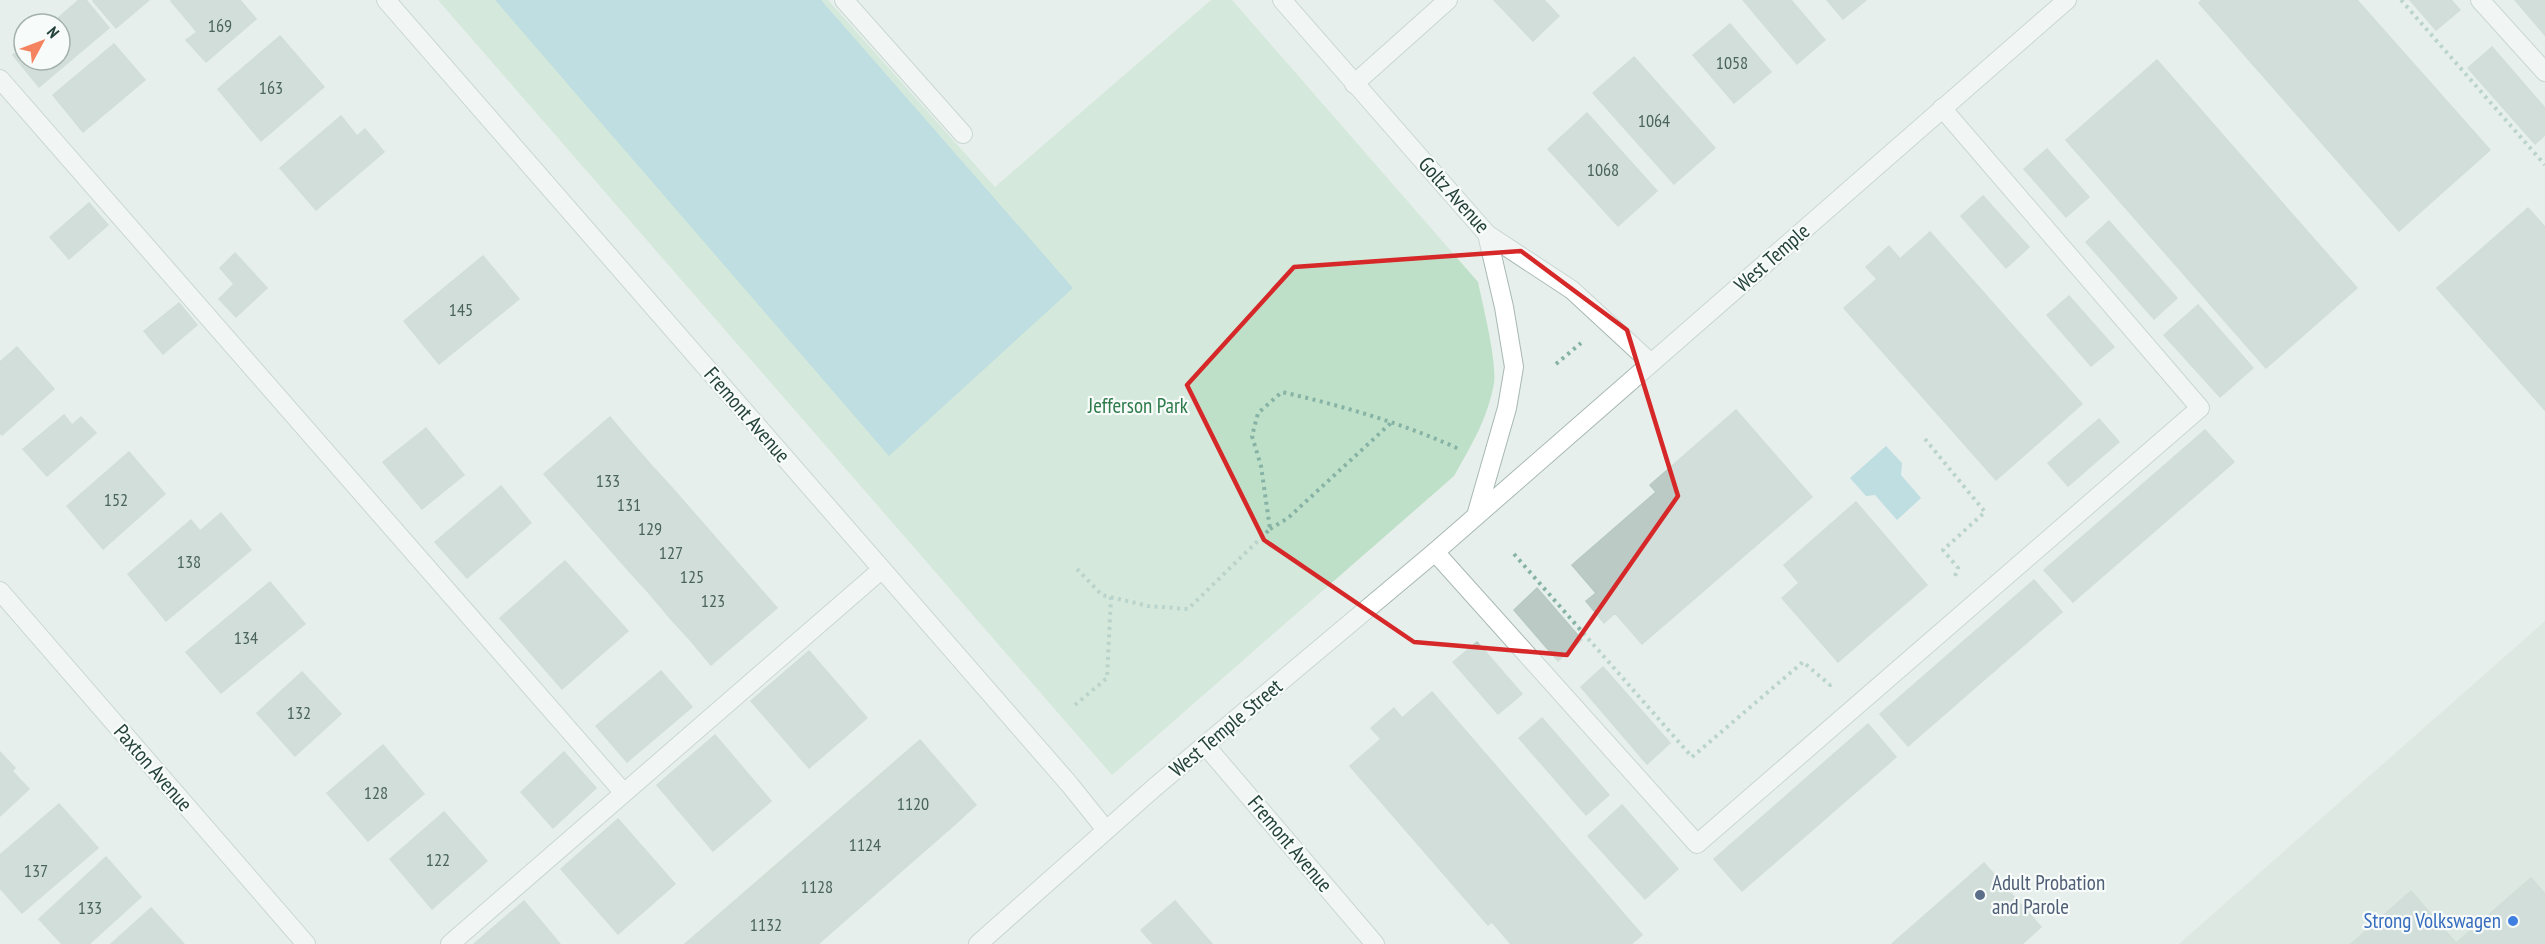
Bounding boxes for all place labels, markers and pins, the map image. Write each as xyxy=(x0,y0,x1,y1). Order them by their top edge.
place label: Adult Probation and Parole xyxy=(1992,869,2105,920)
marker: Adult Probation and Parole xyxy=(1973,888,1987,902)
place label: Strong Volkswagen xyxy=(2364,907,2501,934)
marker: Strong Volkswagen xyxy=(2506,914,2520,928)

